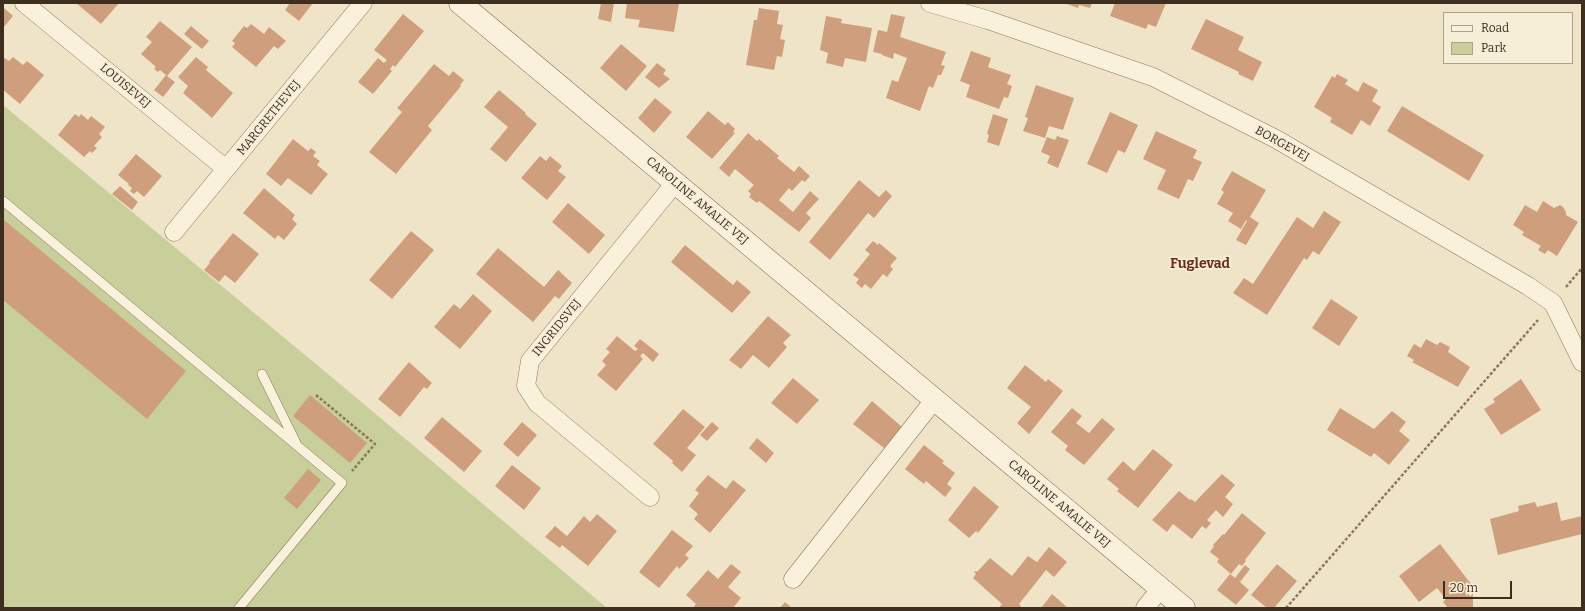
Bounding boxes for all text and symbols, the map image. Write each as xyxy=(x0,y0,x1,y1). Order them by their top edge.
legend xyxy=(1443,12,1573,64)
text: Road xyxy=(1481,21,1509,35)
text: Park xyxy=(1481,41,1506,55)
street label: LOUISEVEJ xyxy=(97,61,153,111)
street label: MARGRETHEVEJ xyxy=(234,77,304,159)
street label: BORGEVEJ xyxy=(1252,123,1312,165)
street label: CAROLINE AMALIE VEJ xyxy=(643,154,751,248)
district label: Fuglevad xyxy=(1170,256,1230,272)
street label: INGRIDSVEJ xyxy=(530,297,584,359)
street label: CAROLINE AMALIE VEJ xyxy=(1005,457,1113,551)
scale bar xyxy=(1445,573,1514,599)
text: 20 m xyxy=(1450,581,1478,595)

